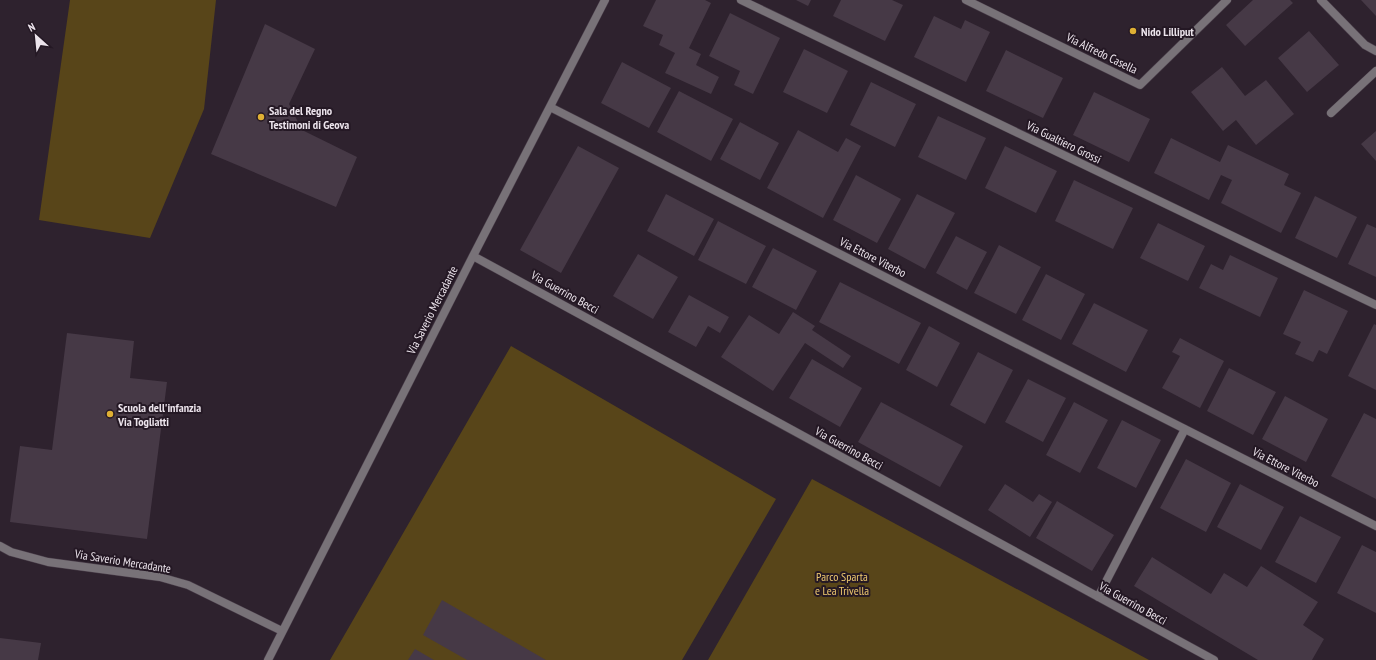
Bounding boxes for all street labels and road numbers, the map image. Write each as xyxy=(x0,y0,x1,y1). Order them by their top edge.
street label: Via Alfredo Casella xyxy=(1063,29,1140,77)
street label: Via Gualtiero Grossi xyxy=(1023,117,1104,167)
street label: Via Ettore Viterbo xyxy=(836,233,909,280)
street label: Via Saverio Mercadante xyxy=(403,263,461,358)
street label: Via Guerrino Becci xyxy=(528,267,602,317)
street label: Via Guerrino Becci xyxy=(812,423,886,473)
street label: Via Ettore Viterbo xyxy=(1249,443,1322,490)
street label: Via Saverio Mercadante xyxy=(73,546,172,576)
street label: Via Guerrino Becci xyxy=(1096,578,1170,628)

